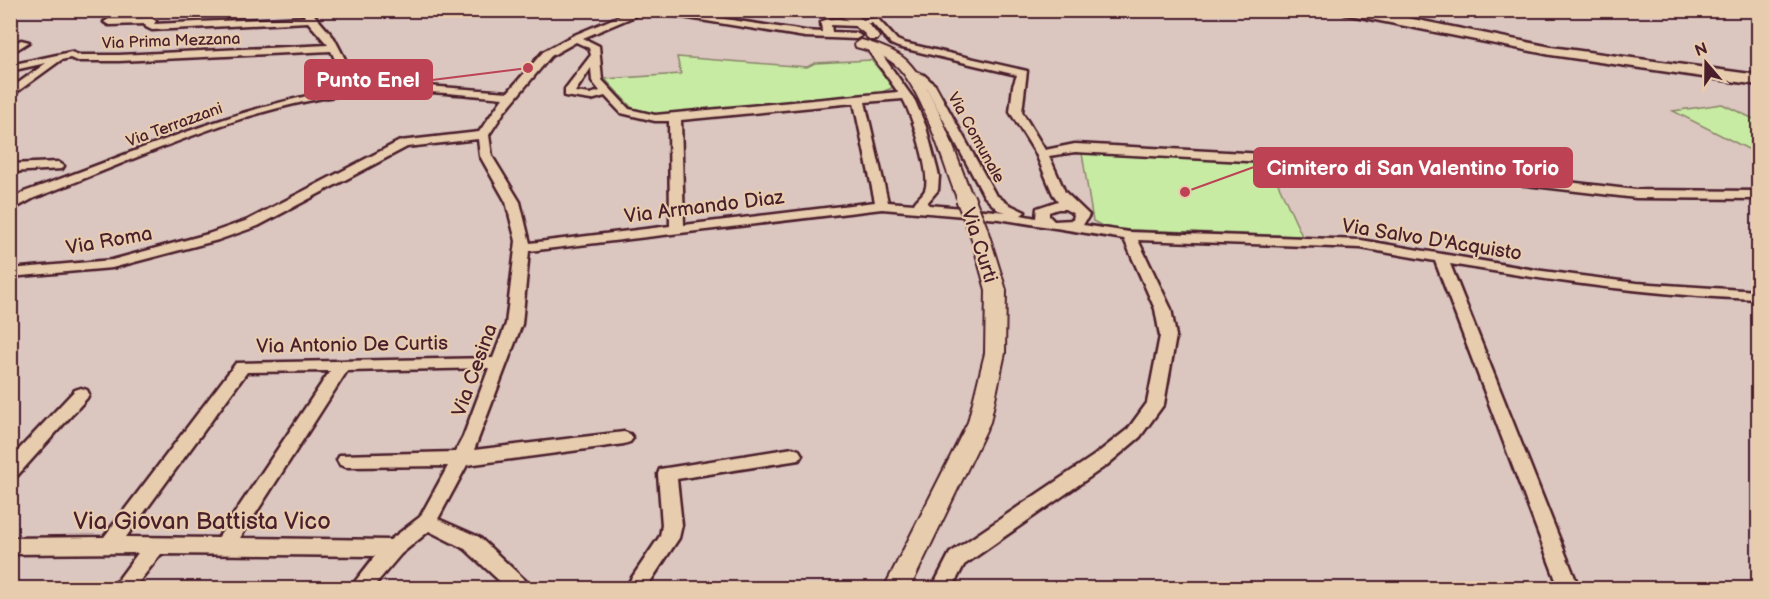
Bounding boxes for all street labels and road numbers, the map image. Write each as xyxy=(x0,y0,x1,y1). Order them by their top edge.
street label: Via Prima Mezzana xyxy=(101,30,241,53)
street label: Via Comunale xyxy=(943,89,1009,187)
street label: Via Terrazzani xyxy=(124,99,225,152)
street label: Via Armando Diaz xyxy=(623,185,786,229)
street label: Via Curti xyxy=(956,205,1002,286)
street label: Via Salvo D'Acquisto xyxy=(1340,214,1524,266)
street label: Via Roma xyxy=(64,222,154,260)
street label: Via Cesina xyxy=(447,321,503,420)
street label: Via Antonio De Curtis xyxy=(256,331,448,359)
street label: Via Giovan Battista Vico xyxy=(73,507,331,536)

